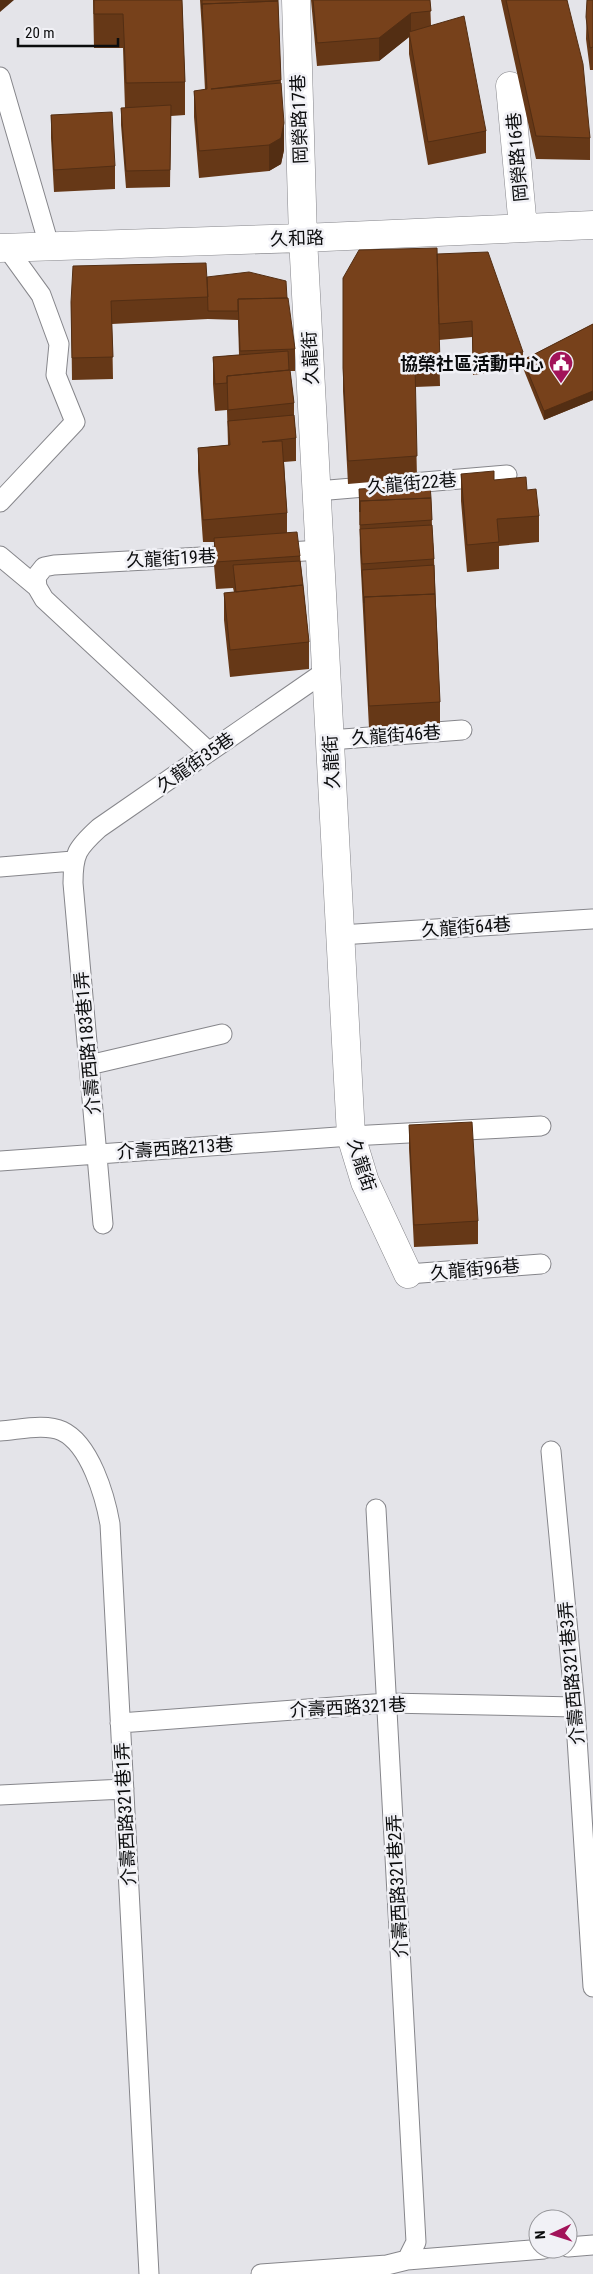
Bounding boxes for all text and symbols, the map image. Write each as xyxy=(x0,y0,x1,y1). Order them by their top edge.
scale bar xyxy=(18,15,118,47)
text: 20 m xyxy=(25,24,55,42)
street label: 岡榮路17巷 xyxy=(287,74,311,164)
street label: 岡榮路16巷 xyxy=(503,111,531,203)
street label: 久和路 xyxy=(270,227,324,249)
street label: 久龍街 xyxy=(298,330,322,386)
public building icon: 協榮社區活動中心 xyxy=(548,350,574,384)
place label: 協榮社區活動中心 xyxy=(400,353,544,374)
street label: 久龍街22巷 xyxy=(366,469,458,497)
street label: 久龍街19巷 xyxy=(126,545,216,571)
street label: 久龍街46巷 xyxy=(350,721,442,749)
street label: 久龍街35巷 xyxy=(152,728,238,796)
street label: 久龍街 xyxy=(319,734,343,790)
street label: 久龍街64巷 xyxy=(420,913,512,941)
street label: 介壽西路183巷1弄 xyxy=(70,971,104,1115)
street label: 介壽西路213巷 xyxy=(116,1133,234,1163)
street label: 久龍街 xyxy=(344,1136,380,1194)
street label: 久龍街96巷 xyxy=(429,1255,521,1283)
street label: 介壽西路321巷3弄 xyxy=(554,1601,588,1745)
street label: 介壽西路321巷 xyxy=(289,1693,407,1721)
street label: 介壽西路321巷1弄 xyxy=(111,1742,139,1886)
street label: 介壽西路321巷2弄 xyxy=(383,1814,411,1958)
north arrow xyxy=(528,2209,578,2259)
text: N xyxy=(532,2230,548,2240)

